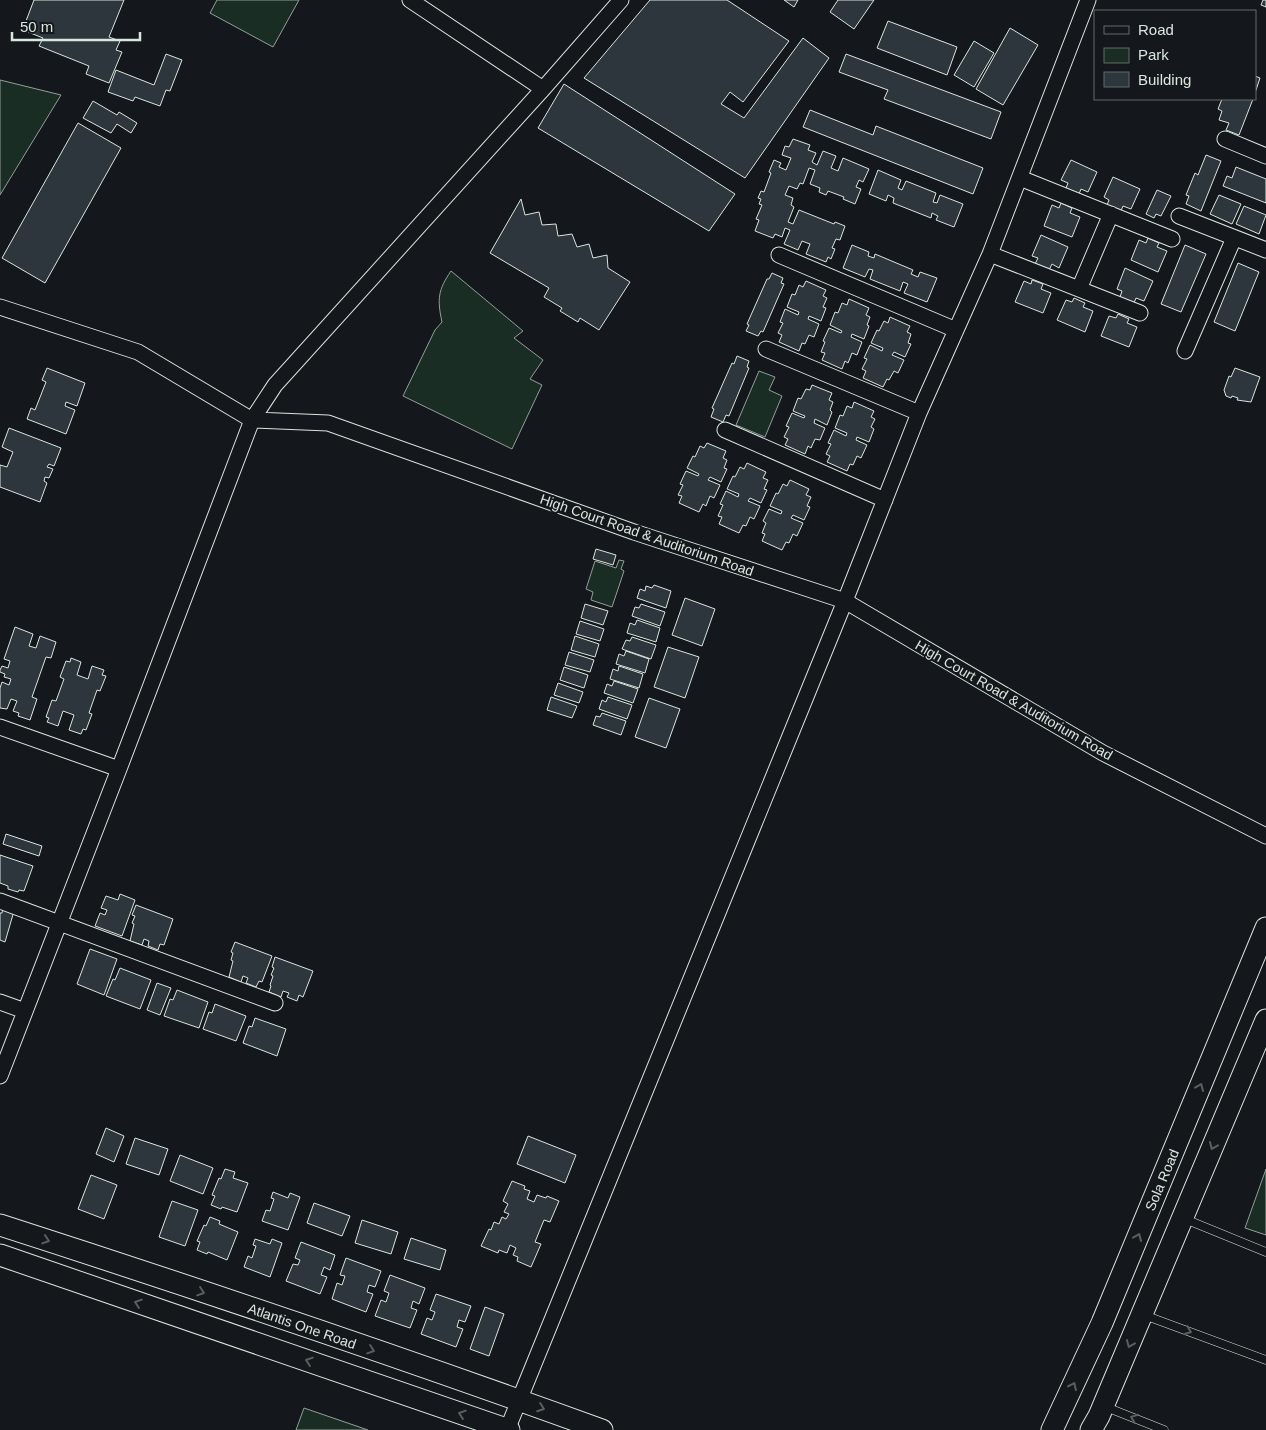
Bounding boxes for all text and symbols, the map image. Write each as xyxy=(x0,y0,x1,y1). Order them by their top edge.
scale bar xyxy=(12,10,140,42)
legend xyxy=(1094,10,1256,100)
text: 50 m xyxy=(20,18,53,35)
text: Road xyxy=(1138,21,1174,38)
text: Park xyxy=(1138,46,1169,63)
text: Building xyxy=(1138,71,1191,88)
street label: High Court Road & Auditorium Road xyxy=(538,491,756,579)
street label: High Court Road & Auditorium Road xyxy=(913,637,1115,763)
one-way arrow xyxy=(1194,1083,1205,1092)
one-way arrow xyxy=(1209,1141,1220,1150)
street label: Sola Road xyxy=(1142,1147,1182,1213)
one-way arrow xyxy=(1132,1233,1142,1242)
one-way arrow xyxy=(42,1235,50,1245)
one-way arrow xyxy=(196,1286,204,1296)
one-way arrow xyxy=(135,1299,143,1309)
street label: Atlantis One Road xyxy=(246,1300,358,1352)
one-way arrow xyxy=(1183,1325,1192,1335)
one-way arrow xyxy=(1125,1339,1136,1348)
one-way arrow xyxy=(366,1344,375,1354)
one-way arrow xyxy=(305,1357,313,1367)
one-way arrow xyxy=(1067,1382,1077,1391)
one-way arrow xyxy=(536,1402,545,1412)
one-way arrow xyxy=(459,1410,467,1420)
one-way arrow xyxy=(1130,1414,1138,1424)

